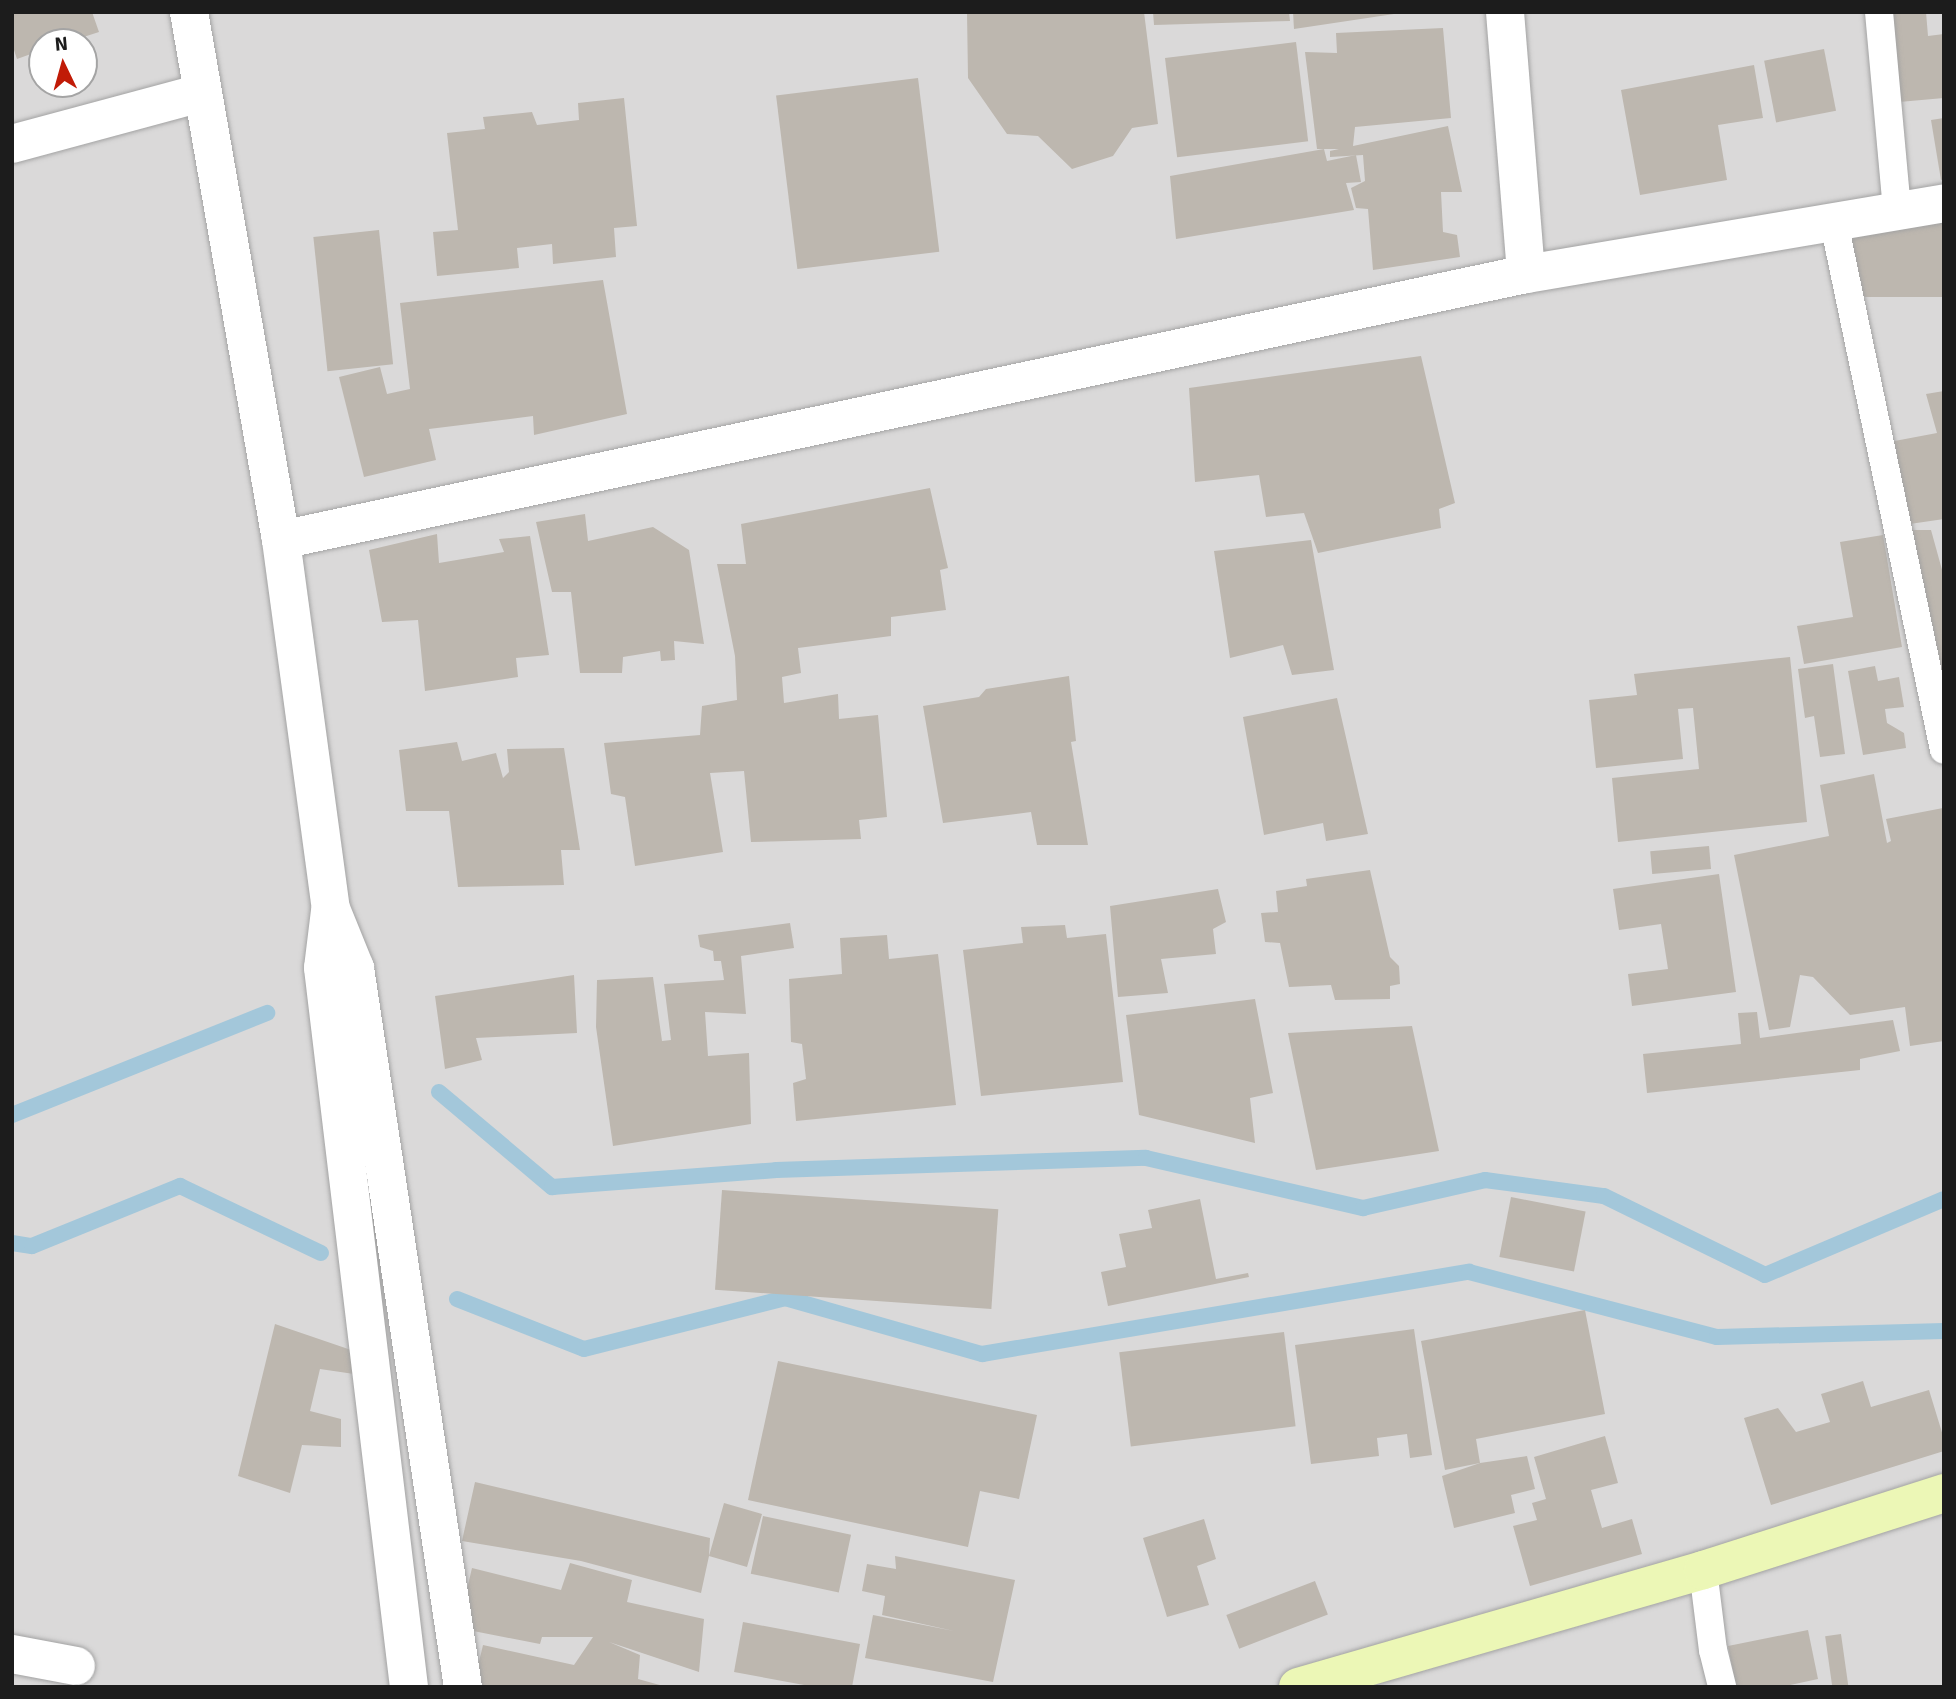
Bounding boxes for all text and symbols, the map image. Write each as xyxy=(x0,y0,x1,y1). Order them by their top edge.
north arrow xyxy=(28,28,98,98)
text: N xyxy=(54,32,69,57)

